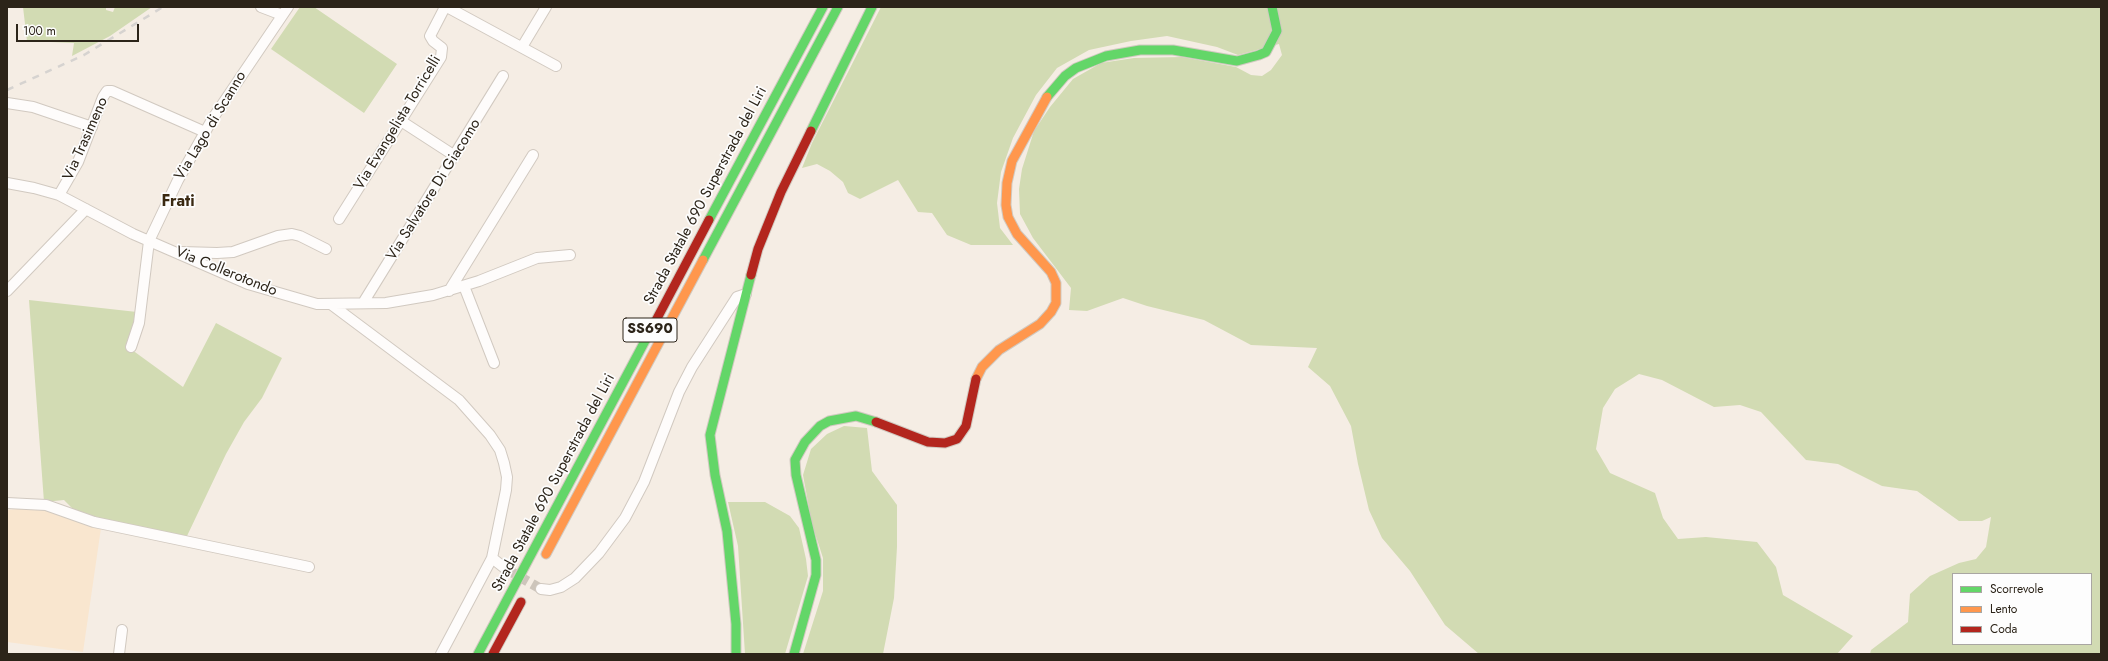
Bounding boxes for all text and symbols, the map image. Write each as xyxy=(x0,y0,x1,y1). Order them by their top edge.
scale bar xyxy=(18,16,141,42)
text: 100 m xyxy=(23,22,56,40)
street label: Via Evangelista Torricelli xyxy=(351,52,445,194)
street label: Via Lago di Scanno xyxy=(171,68,251,184)
street label: Strada Statale 690 Superstrada del Liri xyxy=(641,84,771,308)
street label: Via Trasimeno xyxy=(60,95,112,183)
street label: Via Salvatore Di Giacomo xyxy=(383,116,485,264)
district label: Frati xyxy=(161,192,195,212)
street label: Via Collerotondo xyxy=(173,243,279,301)
road number: SS690 xyxy=(623,318,677,342)
street label: Strada Statale 690 Superstrada del Liri xyxy=(489,371,619,595)
legend xyxy=(1952,573,2092,645)
text: Scorrevole xyxy=(1990,580,2044,598)
text: Lento xyxy=(1990,600,2017,618)
text: Coda xyxy=(1990,620,2017,638)

